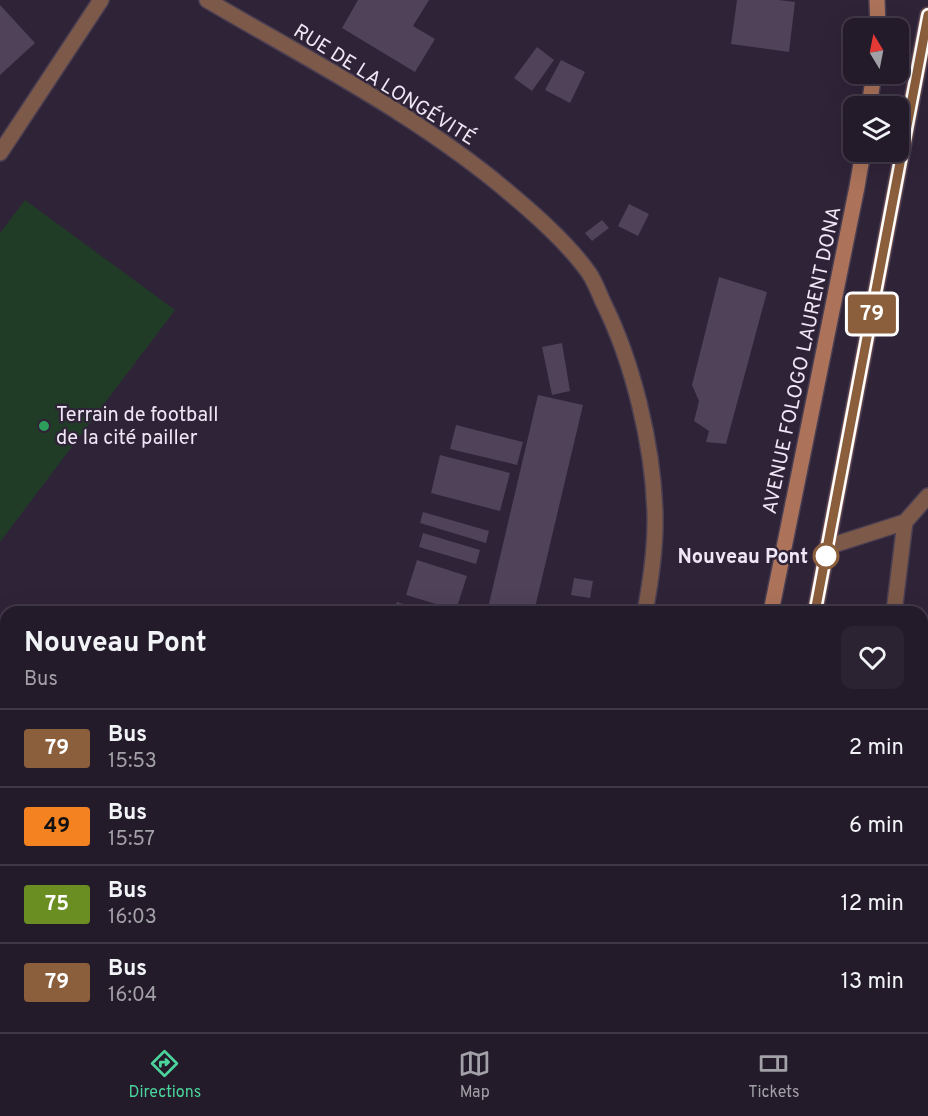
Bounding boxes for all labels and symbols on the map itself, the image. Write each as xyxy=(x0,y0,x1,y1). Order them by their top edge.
street label: RUE DE LA LONGÉVITÉ xyxy=(288,17,481,152)
north arrow xyxy=(843,18,909,84)
street label: AVENUE FOLOGO LAURENT DONA xyxy=(758,204,848,517)
line badge: 79 xyxy=(845,294,899,334)
place label: Terrain de football de la cité pailler xyxy=(56,403,218,452)
marker: Terrain de football de la cité pailler xyxy=(37,419,51,433)
marker: Nouveau Pont xyxy=(813,543,839,569)
place label: Nouveau Pont xyxy=(677,545,808,571)

